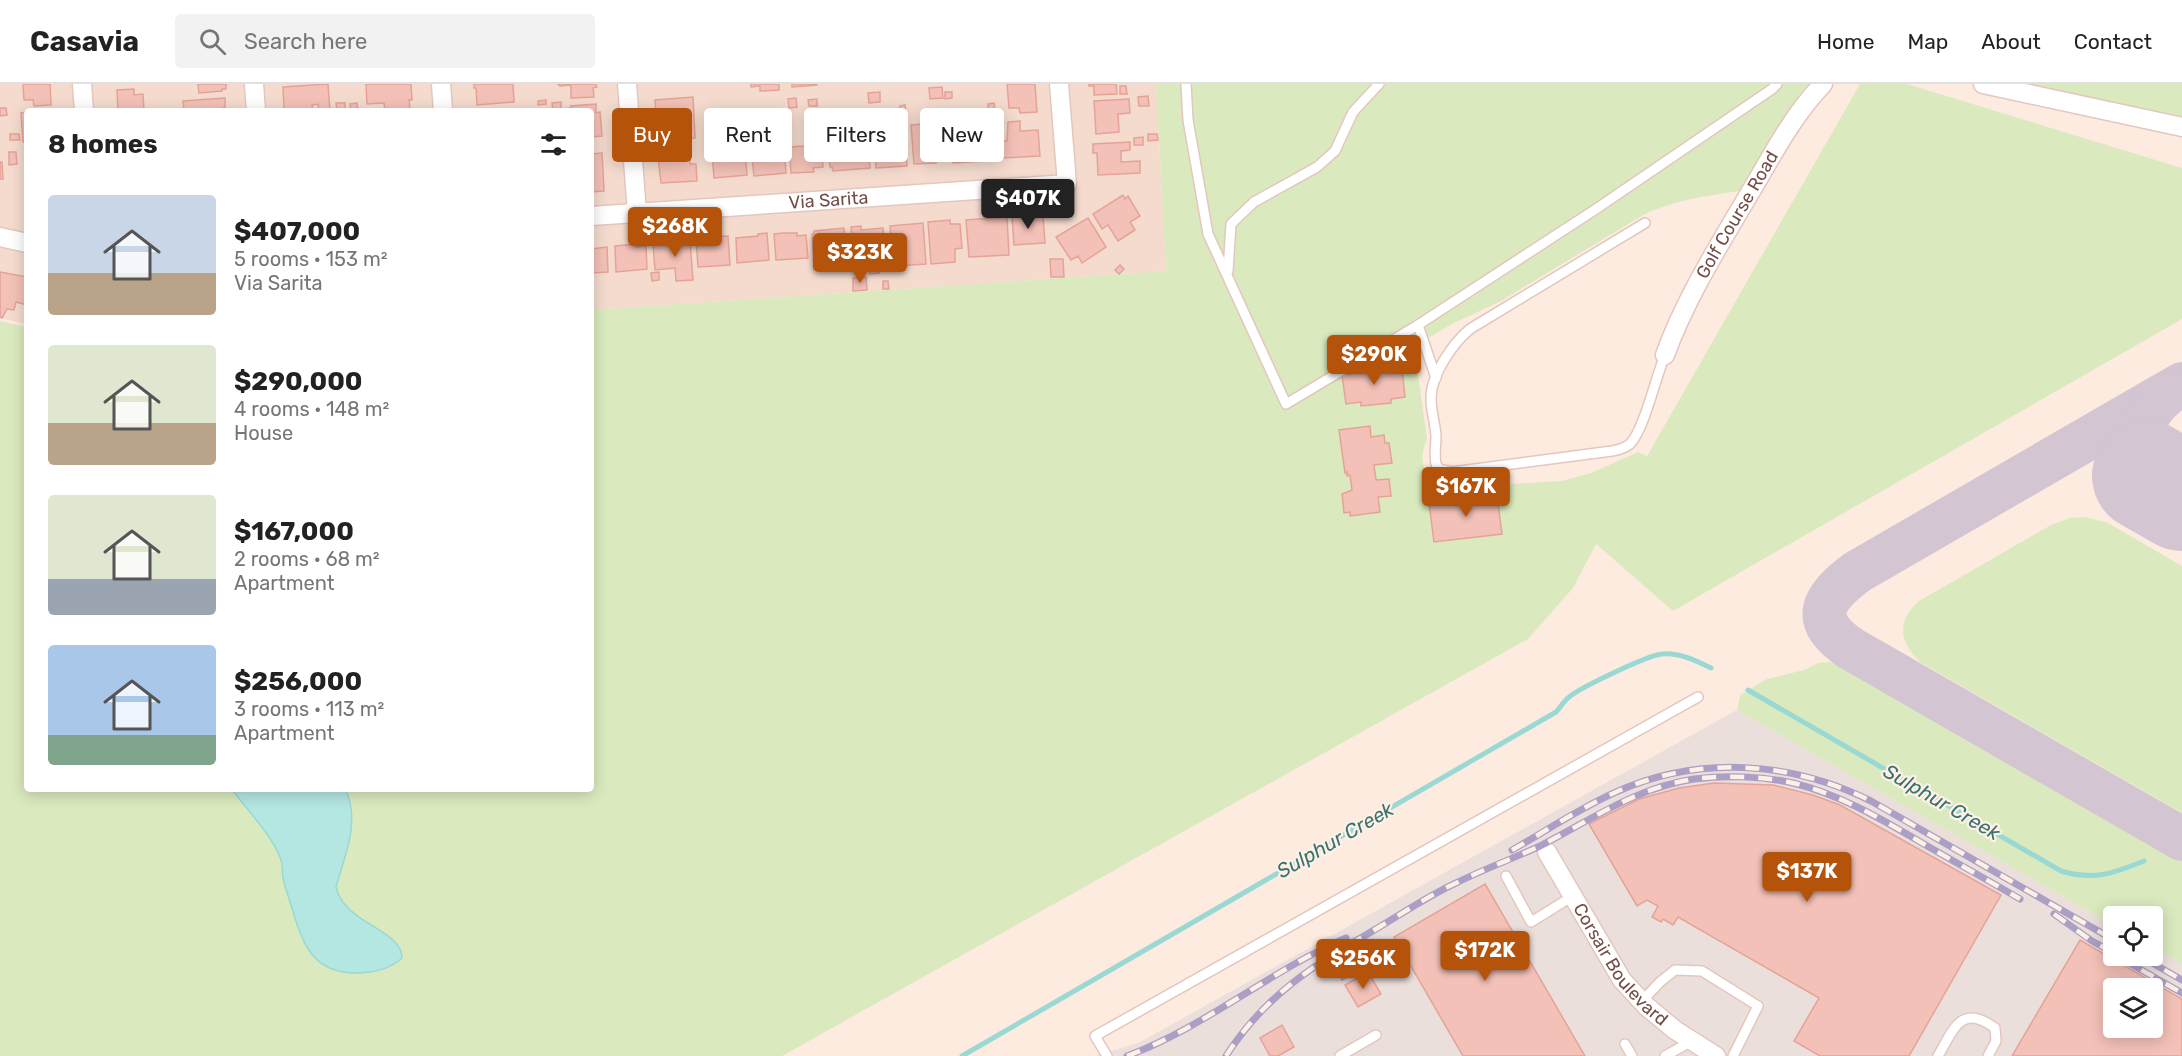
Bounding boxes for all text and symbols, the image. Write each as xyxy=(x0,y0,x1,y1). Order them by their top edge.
search box xyxy=(175,14,595,68)
text: Casavia xyxy=(30,25,139,58)
icon: search xyxy=(196,25,229,58)
text: Search here xyxy=(244,28,367,55)
text: Home xyxy=(1817,29,1874,54)
text: Map xyxy=(1907,29,1948,54)
text: About xyxy=(1981,29,2041,54)
text: Contact xyxy=(2074,29,2152,54)
chip: Buy xyxy=(612,108,692,162)
chip: Rent xyxy=(704,108,792,162)
chip: Filters xyxy=(804,108,908,162)
chip: New xyxy=(920,108,1004,162)
icon: filters xyxy=(537,128,570,161)
text: 8 homes xyxy=(48,129,158,160)
street label: Golf Course Road xyxy=(1691,147,1783,282)
pin: $407K xyxy=(986,179,1070,230)
street label: Via Sarita xyxy=(788,186,869,214)
text: $407K xyxy=(995,186,1061,210)
pin: $268K xyxy=(633,207,717,258)
text: $268K xyxy=(642,214,708,238)
text: $407,000 xyxy=(234,216,360,247)
icon: home xyxy=(96,219,168,291)
pin: $323K xyxy=(818,233,902,284)
text: $323K xyxy=(827,240,893,264)
text: 5 rooms · 153 m² xyxy=(234,247,388,271)
text: Via Sarita xyxy=(234,271,323,295)
pin: $290K xyxy=(1332,335,1416,386)
text: $290K xyxy=(1341,342,1407,366)
text: $290,000 xyxy=(234,366,363,397)
icon: home xyxy=(96,369,168,441)
text: 4 rooms · 148 m² xyxy=(234,397,389,421)
text: House xyxy=(234,421,293,445)
pin: $167K xyxy=(1424,467,1508,518)
text: $167K xyxy=(1436,474,1496,498)
text: $167,000 xyxy=(234,516,354,547)
icon: home xyxy=(96,519,168,591)
text: 2 rooms · 68 m² xyxy=(234,547,380,571)
text: Apartment xyxy=(234,571,335,595)
text: $256,000 xyxy=(234,666,362,697)
icon: home xyxy=(96,669,168,741)
text: 3 rooms · 113 m² xyxy=(234,697,384,721)
text: Apartment xyxy=(234,721,335,745)
water label: Sulphur Creek xyxy=(1879,759,2005,845)
water label: Sulphur Creek xyxy=(1272,797,1398,883)
pin: $137K xyxy=(1765,852,1849,903)
text: $137K xyxy=(1776,859,1838,883)
street label: Corsair Boulevard xyxy=(1568,899,1672,1031)
map controls xyxy=(2103,906,2163,1038)
button: locate xyxy=(2103,906,2163,966)
pin: $172K xyxy=(1443,931,1527,982)
text: $172K xyxy=(1454,938,1516,962)
pin: $256K xyxy=(1321,939,1405,990)
text: $256K xyxy=(1330,946,1396,970)
button: layers xyxy=(2103,978,2163,1038)

